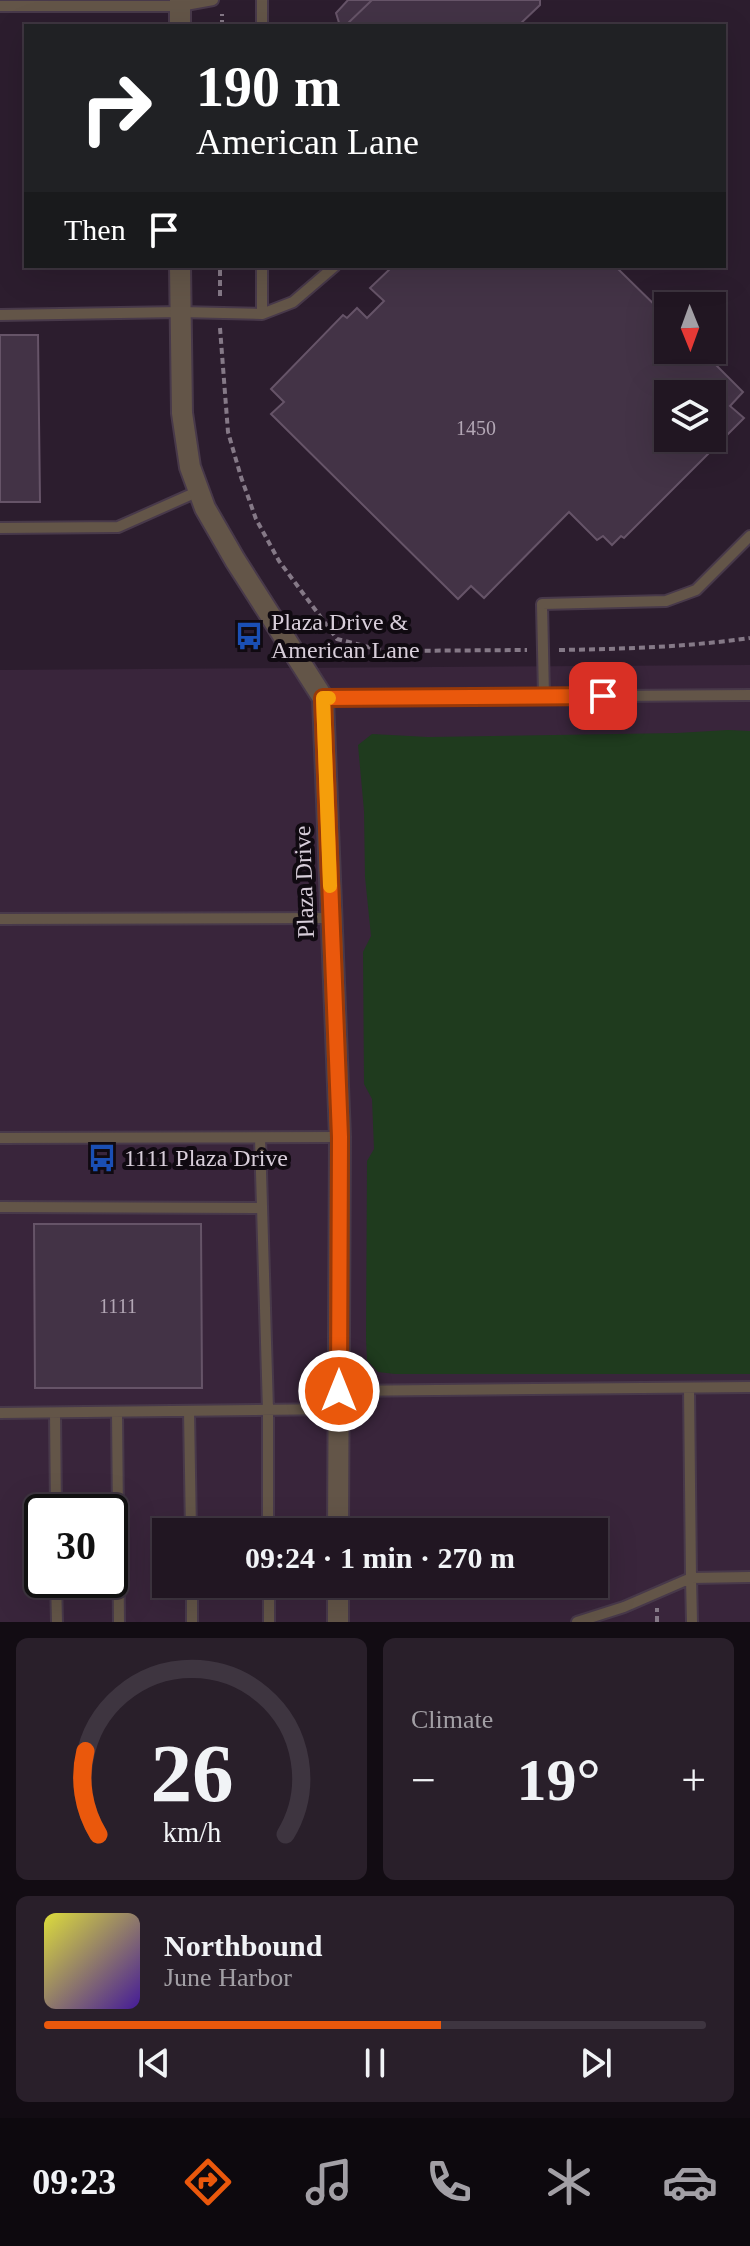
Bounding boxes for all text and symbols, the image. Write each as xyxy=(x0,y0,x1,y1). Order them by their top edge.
icon: right xyxy=(64,56,168,160)
text: 190 m xyxy=(196,56,341,118)
text: American Lane xyxy=(196,122,419,162)
icon: arrive xyxy=(142,208,186,252)
text: Then xyxy=(64,213,126,246)
north arrow xyxy=(654,292,726,364)
map controls xyxy=(654,292,726,452)
button: layers xyxy=(654,380,726,452)
house number: 1450 xyxy=(456,417,496,439)
place label: Plaza Drive & American Lane xyxy=(271,609,420,663)
bus stop icon: Plaza Drive & American Lane xyxy=(234,621,264,651)
pin xyxy=(569,662,637,730)
icon: arrive xyxy=(581,674,625,718)
street label: Plaza Drive xyxy=(289,825,319,939)
bus stop icon: 1111 Plaza Drive xyxy=(87,1143,117,1173)
place label: 1111 Plaza Drive xyxy=(124,1145,288,1171)
house number: 1111 xyxy=(99,1295,137,1317)
position arrow xyxy=(297,1349,381,1433)
speed limit sign: 30 xyxy=(24,1494,128,1598)
text: 09:24 · 1 min · 270 m xyxy=(245,1541,515,1574)
text: Climate xyxy=(411,1705,493,1734)
text: 26 xyxy=(150,1727,233,1819)
text: 19° xyxy=(517,1747,601,1813)
text: − xyxy=(411,1756,436,1805)
text: + xyxy=(681,1756,706,1805)
text: km/h xyxy=(162,1817,221,1848)
text: Northbound xyxy=(164,1929,322,1962)
text: June Harbor xyxy=(164,1963,292,1992)
icon: previous xyxy=(132,2041,176,2085)
icon: pause xyxy=(353,2041,397,2085)
icon: next xyxy=(574,2041,618,2085)
icon: directions xyxy=(180,2154,236,2210)
icon: music xyxy=(301,2154,357,2210)
icon: phone xyxy=(421,2154,477,2210)
icon: climate xyxy=(541,2154,597,2210)
icon: car xyxy=(662,2154,718,2210)
text: 09:23 xyxy=(32,2162,116,2202)

